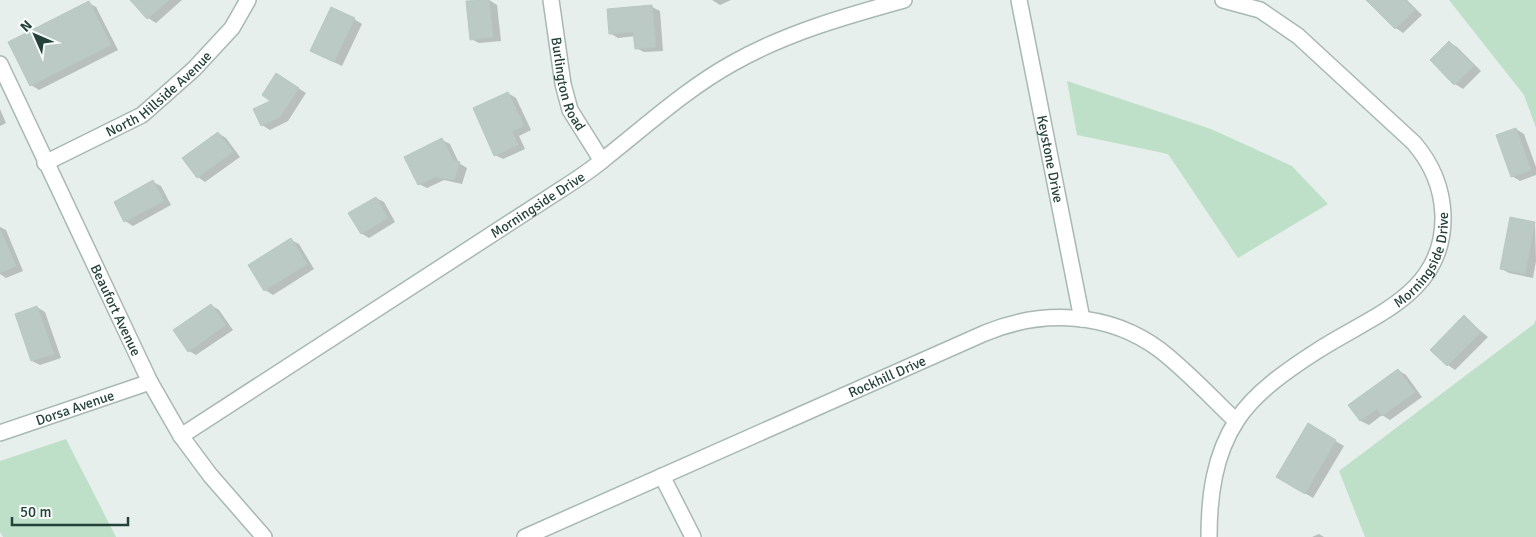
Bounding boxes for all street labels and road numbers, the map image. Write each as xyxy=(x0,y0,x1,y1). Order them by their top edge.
street label: Burlington Road xyxy=(548,36,589,134)
street label: North Hillside Avenue xyxy=(103,47,215,140)
street label: Keystone Drive xyxy=(1033,114,1067,204)
street label: Morningside Drive xyxy=(487,168,588,241)
street label: Morningside Drive xyxy=(1390,212,1452,311)
street label: Beaufort Avenue xyxy=(87,261,145,359)
street label: Rockhill Drive xyxy=(846,352,928,401)
street label: Dorsa Avenue xyxy=(33,386,116,429)

